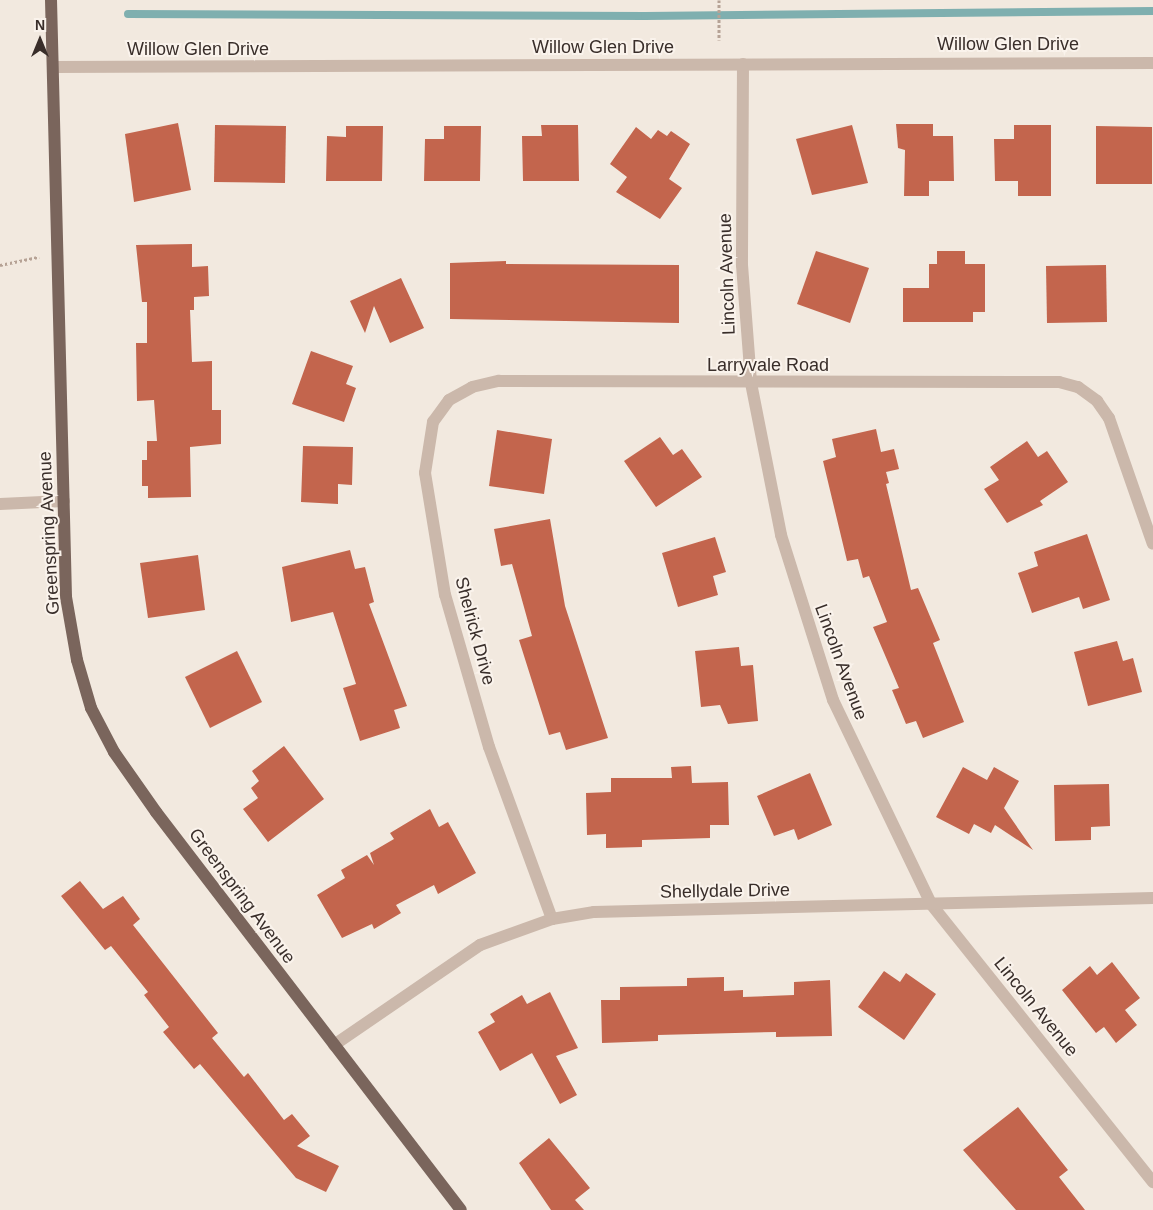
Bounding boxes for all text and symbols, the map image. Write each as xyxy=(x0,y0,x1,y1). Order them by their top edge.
north arrow xyxy=(15,15,65,65)
text: N xyxy=(35,17,45,33)
street label: Willow Glen Drive xyxy=(937,33,1079,55)
street label: Willow Glen Drive xyxy=(532,36,674,58)
street label: Willow Glen Drive xyxy=(127,38,269,60)
street label: Lincoln Avenue xyxy=(714,212,740,336)
street label: Larryvale Road xyxy=(707,354,829,376)
street label: Greenspring Avenue xyxy=(34,450,64,616)
street label: Shelrick Drive xyxy=(450,575,500,687)
street label: Lincoln Avenue xyxy=(810,601,872,723)
street label: Greenspring Avenue xyxy=(184,824,300,968)
street label: Shellydale Drive xyxy=(660,879,790,903)
street label: Lincoln Avenue xyxy=(989,952,1083,1062)

